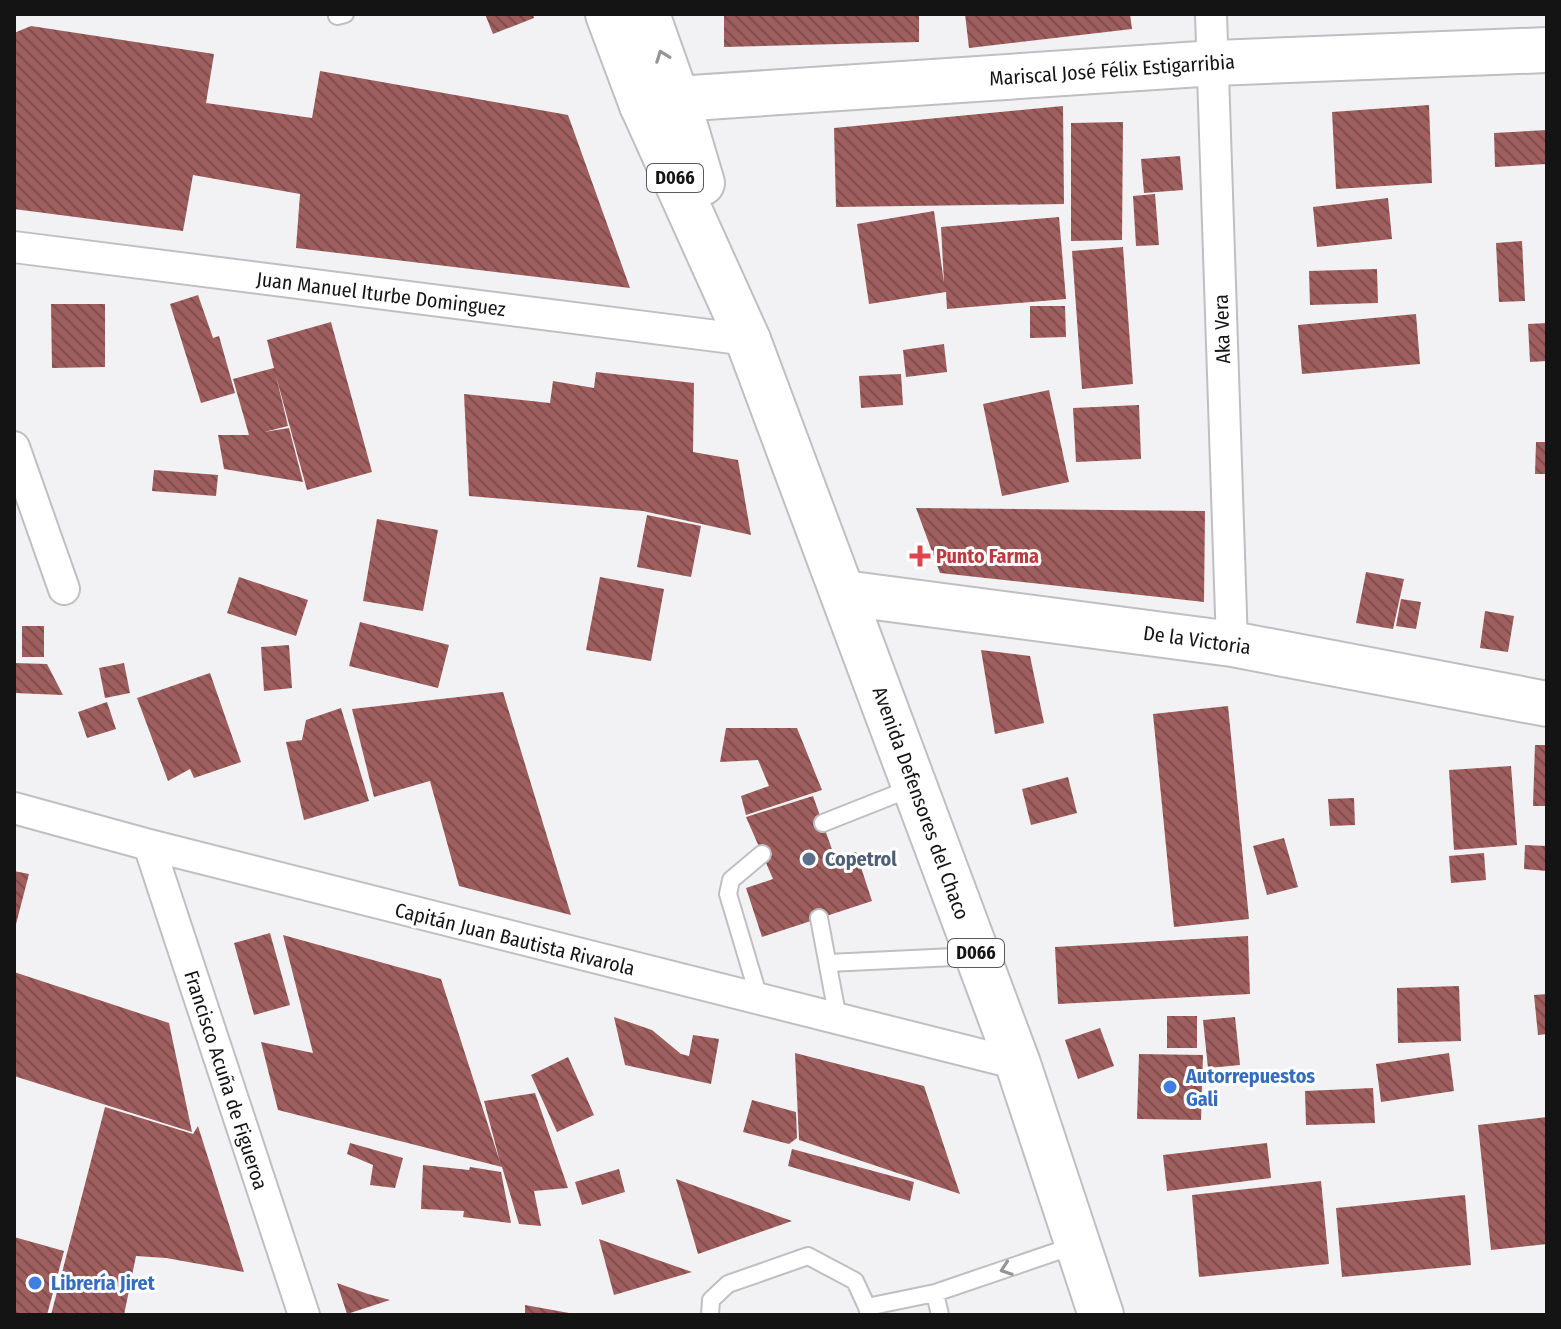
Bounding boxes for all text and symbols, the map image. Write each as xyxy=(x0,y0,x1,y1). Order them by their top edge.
street label: Mariscal José Félix Estigarribia xyxy=(988,49,1236,91)
one-way arrow xyxy=(655,50,672,64)
road number: D066 xyxy=(647,164,703,192)
street label: Juan Manuel Iturbe Dominguez xyxy=(255,267,507,321)
street label: Aka Vera xyxy=(1209,294,1235,364)
place label: Punto Farma xyxy=(936,544,1039,568)
marker: Punto Farma xyxy=(911,547,929,565)
street label: De la Victoria xyxy=(1142,621,1252,659)
street label: Avenida Defensores del Chaco xyxy=(868,683,974,923)
place label: Copetrol xyxy=(825,847,897,871)
marker: Copetrol xyxy=(800,850,818,868)
street label: Capitán Juan Bautista Rivarola xyxy=(393,898,637,980)
road number: D066 xyxy=(948,939,1004,967)
street label: Francisco Acuña de Figueroa xyxy=(179,967,273,1193)
place label: Autorrepuestos Gali xyxy=(1185,1064,1315,1111)
marker: Autorrepuestos Gali xyxy=(1161,1078,1179,1096)
one-way arrow xyxy=(999,1260,1013,1276)
place label: Librería Jiret xyxy=(51,1271,156,1295)
marker: Librería Jiret xyxy=(26,1274,44,1292)

